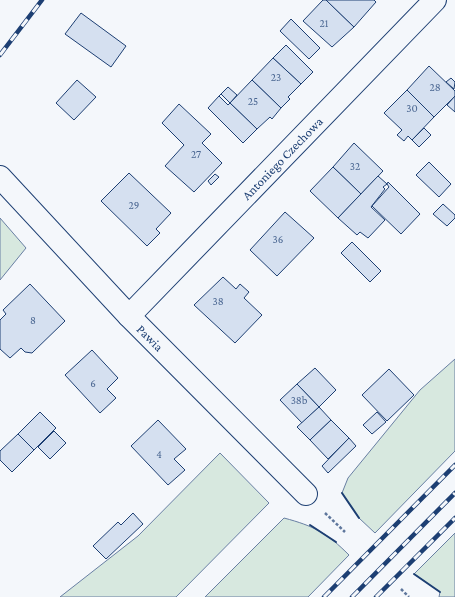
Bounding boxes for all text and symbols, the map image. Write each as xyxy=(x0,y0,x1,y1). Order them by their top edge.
house number: 21 xyxy=(320,17,329,29)
house number: 23 xyxy=(271,71,281,83)
house number: 28 xyxy=(429,81,441,93)
house number: 25 xyxy=(248,95,258,107)
house number: 30 xyxy=(406,102,418,114)
street label: Antoniego Czechowa xyxy=(239,113,326,202)
house number: 27 xyxy=(191,148,201,160)
house number: 32 xyxy=(350,160,360,172)
house number: 29 xyxy=(129,199,139,211)
house number: 36 xyxy=(273,233,283,245)
house number: 38 xyxy=(212,295,224,307)
house number: 8 xyxy=(30,314,36,326)
street label: Pawia xyxy=(134,321,167,354)
house number: 6 xyxy=(90,377,96,389)
house number: 38b xyxy=(291,394,308,406)
house number: 4 xyxy=(156,448,162,460)

